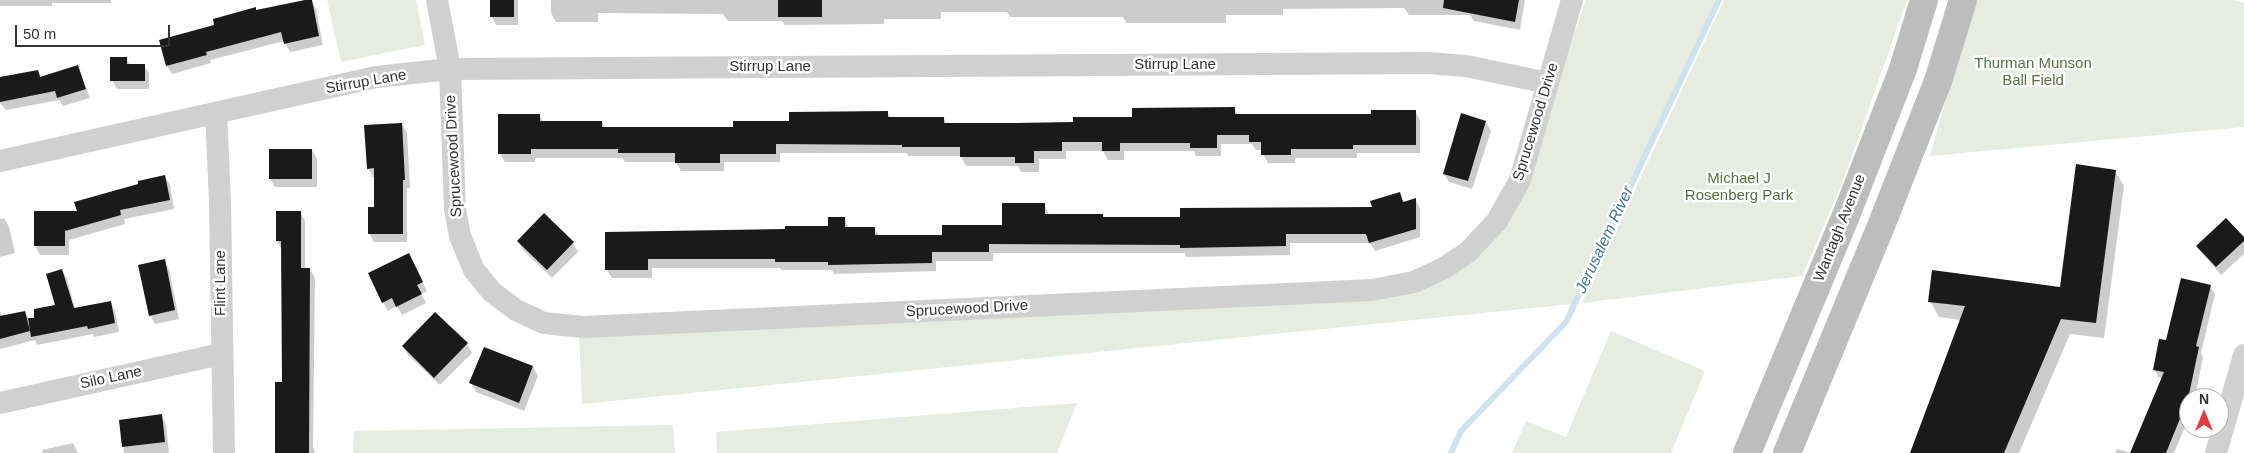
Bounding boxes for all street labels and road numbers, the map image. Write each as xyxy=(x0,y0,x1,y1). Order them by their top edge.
street label: Stirrup Lane xyxy=(1134,56,1216,74)
street label: Stirrup Lane xyxy=(729,58,811,76)
street label: Sprucewood Drive xyxy=(1509,61,1563,183)
street label: Stirrup Lane xyxy=(324,66,408,98)
street label: Sprucewood Drive xyxy=(442,94,466,218)
street label: Wantagh Avenue xyxy=(1810,172,1870,284)
street label: Flint Lane xyxy=(212,250,230,316)
street label: Sprucewood Drive xyxy=(905,297,1029,321)
street label: Silo Lane xyxy=(79,363,143,393)

